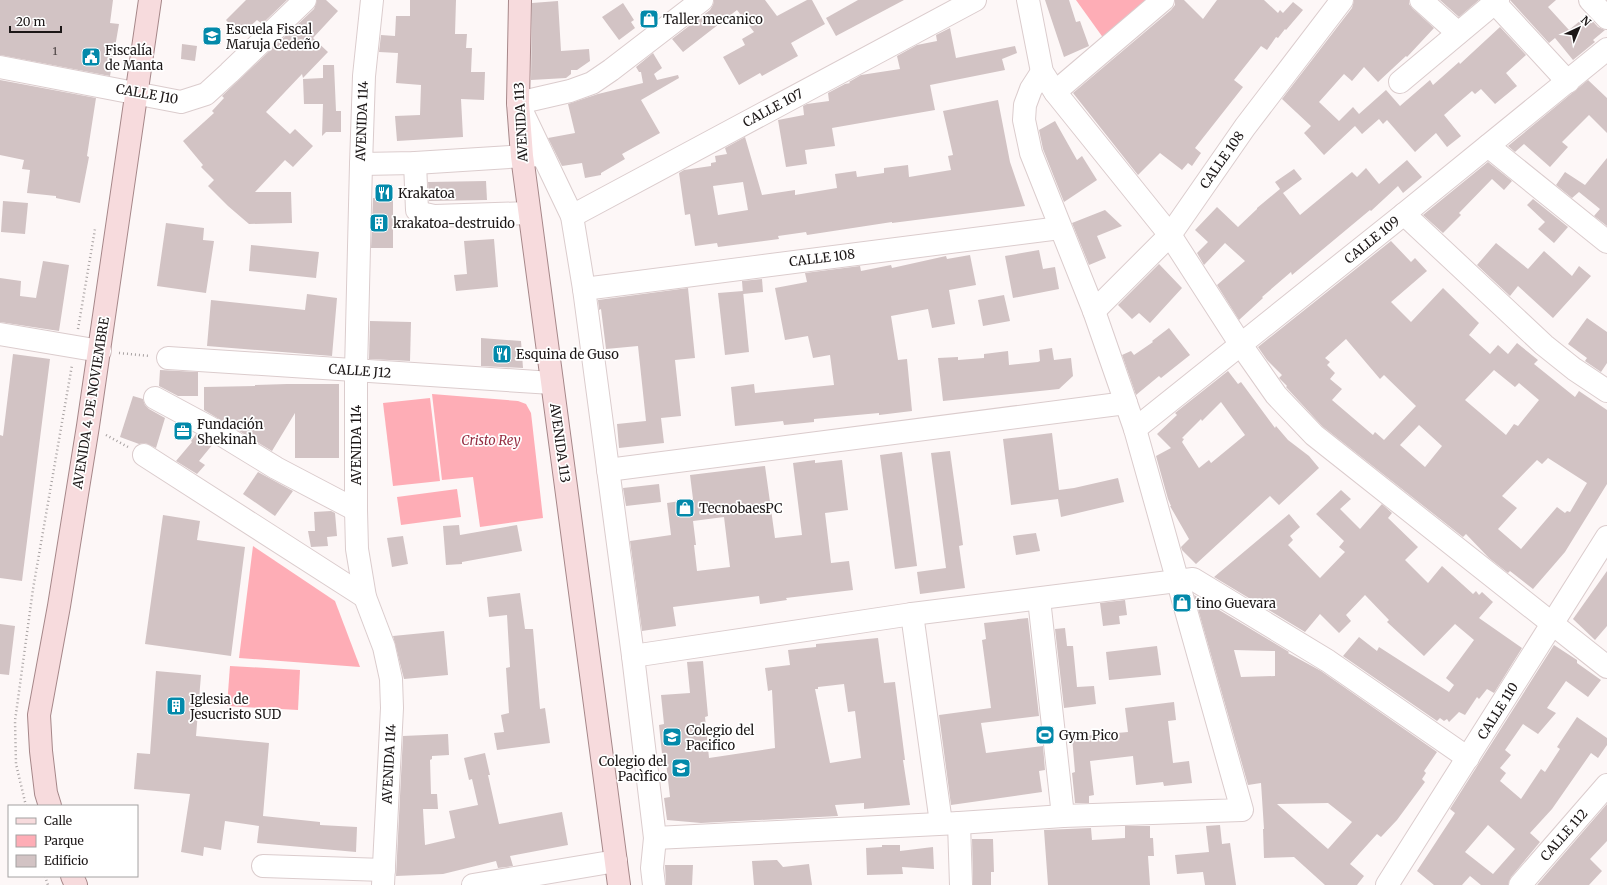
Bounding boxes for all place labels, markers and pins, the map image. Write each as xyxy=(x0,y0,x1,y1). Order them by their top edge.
shop icon: Taller mecanico xyxy=(638,8,660,30)
place label: Taller mecanico xyxy=(663,11,763,28)
place label: Escuela Fiscal Maruja Cedeño xyxy=(226,21,320,53)
school or university icon: Escuela Fiscal Maruja Cedeño xyxy=(201,25,223,47)
place label: Fiscalía de Manta xyxy=(105,42,163,74)
public building icon: Fiscalía de Manta xyxy=(80,46,102,68)
restaurant icon: Krakatoa xyxy=(373,182,395,204)
place label: Krakatoa xyxy=(398,185,455,202)
building icon: krakatoa-destruido xyxy=(368,212,390,234)
place label: krakatoa-destruido xyxy=(393,215,515,232)
restaurant icon: Esquina de Guso xyxy=(491,343,513,365)
place label: Esquina de Guso xyxy=(516,346,619,363)
place label: Fundación Shekinah xyxy=(197,416,264,448)
office icon: Fundación Shekinah xyxy=(172,420,194,442)
shop icon: TecnobaesPC xyxy=(674,497,696,519)
place label: TecnobaesPC xyxy=(699,500,782,517)
shop icon: tino Guevara xyxy=(1171,592,1193,614)
place label: tino Guevara xyxy=(1196,595,1276,612)
place label: Iglesia de Jesucristo SUD xyxy=(189,691,281,723)
building icon: Iglesia de Jesucristo SUD xyxy=(165,695,187,717)
place label: Colegio del Pacifico xyxy=(686,722,754,754)
sports icon: Gym Pico xyxy=(1034,724,1056,746)
school or university icon: Colegio del Pacifico xyxy=(661,726,683,748)
place label: Gym Pico xyxy=(1059,727,1119,744)
place label: Colegio del Pacìfico xyxy=(599,753,667,785)
school or university icon: Colegio del Pacìfico xyxy=(670,757,692,779)

